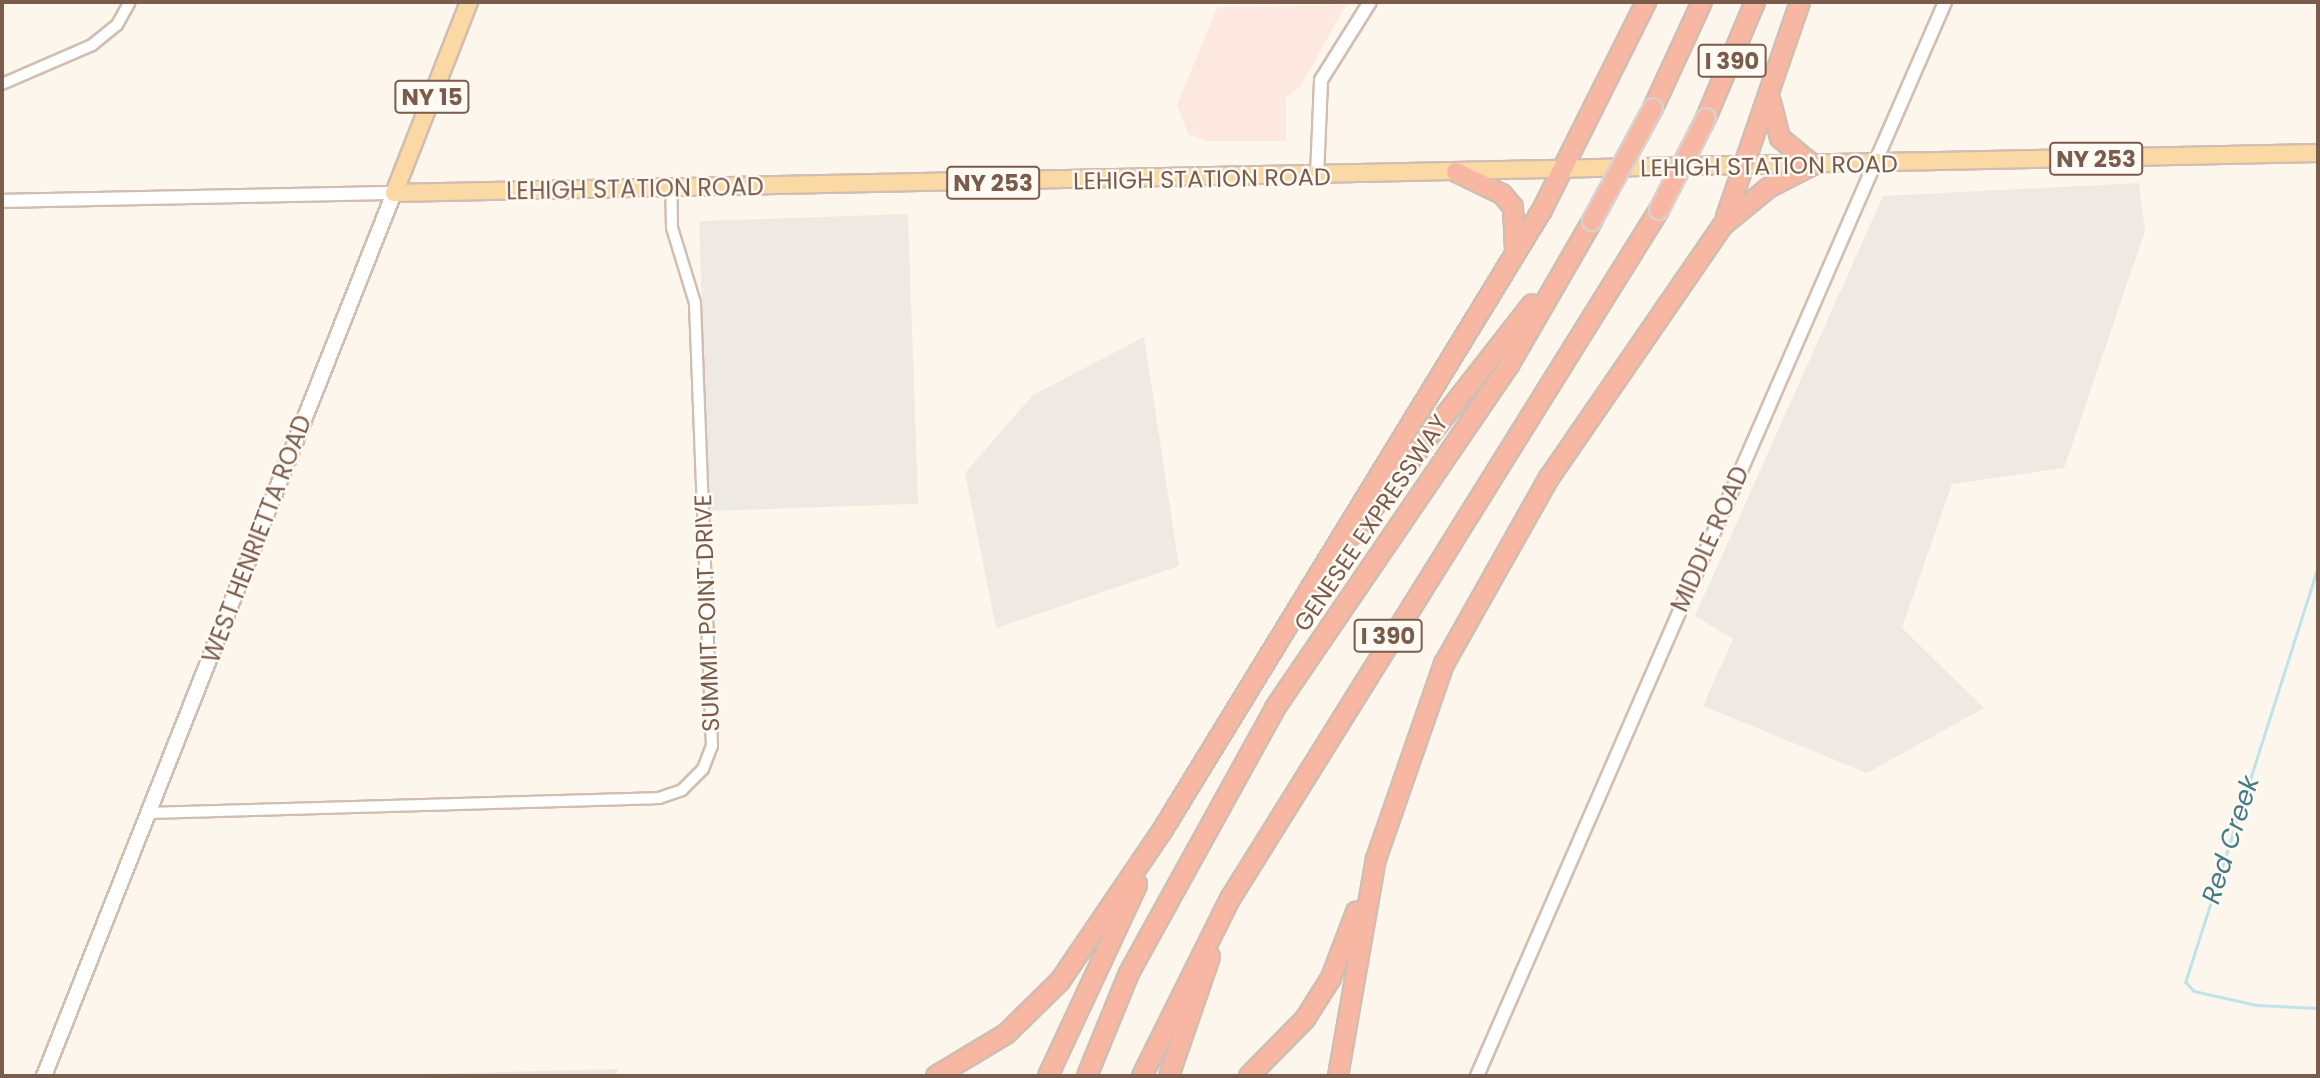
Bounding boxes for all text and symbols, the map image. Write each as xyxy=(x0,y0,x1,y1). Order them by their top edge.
road number: I 390 xyxy=(1697,41,1767,80)
road number: NY 15 xyxy=(394,78,471,116)
road number: NY 253 xyxy=(2049,140,2143,178)
street label: LEHIGH STATION ROAD xyxy=(1640,149,1898,183)
street label: LEHIGH STATION ROAD xyxy=(1073,162,1331,196)
road number: NY 253 xyxy=(946,164,1040,202)
street label: LEHIGH STATION ROAD xyxy=(506,172,764,206)
street label: GENESEE EXPRESSWAY xyxy=(1288,409,1454,637)
street label: WEST HENRIETTA ROAD xyxy=(196,411,318,667)
street label: MIDDLE ROAD xyxy=(1665,462,1755,616)
street label: SUMMIT POINT DRIVE xyxy=(688,494,726,732)
road number: I 390 xyxy=(1353,616,1423,656)
water label: Red Creek xyxy=(2196,772,2266,908)

